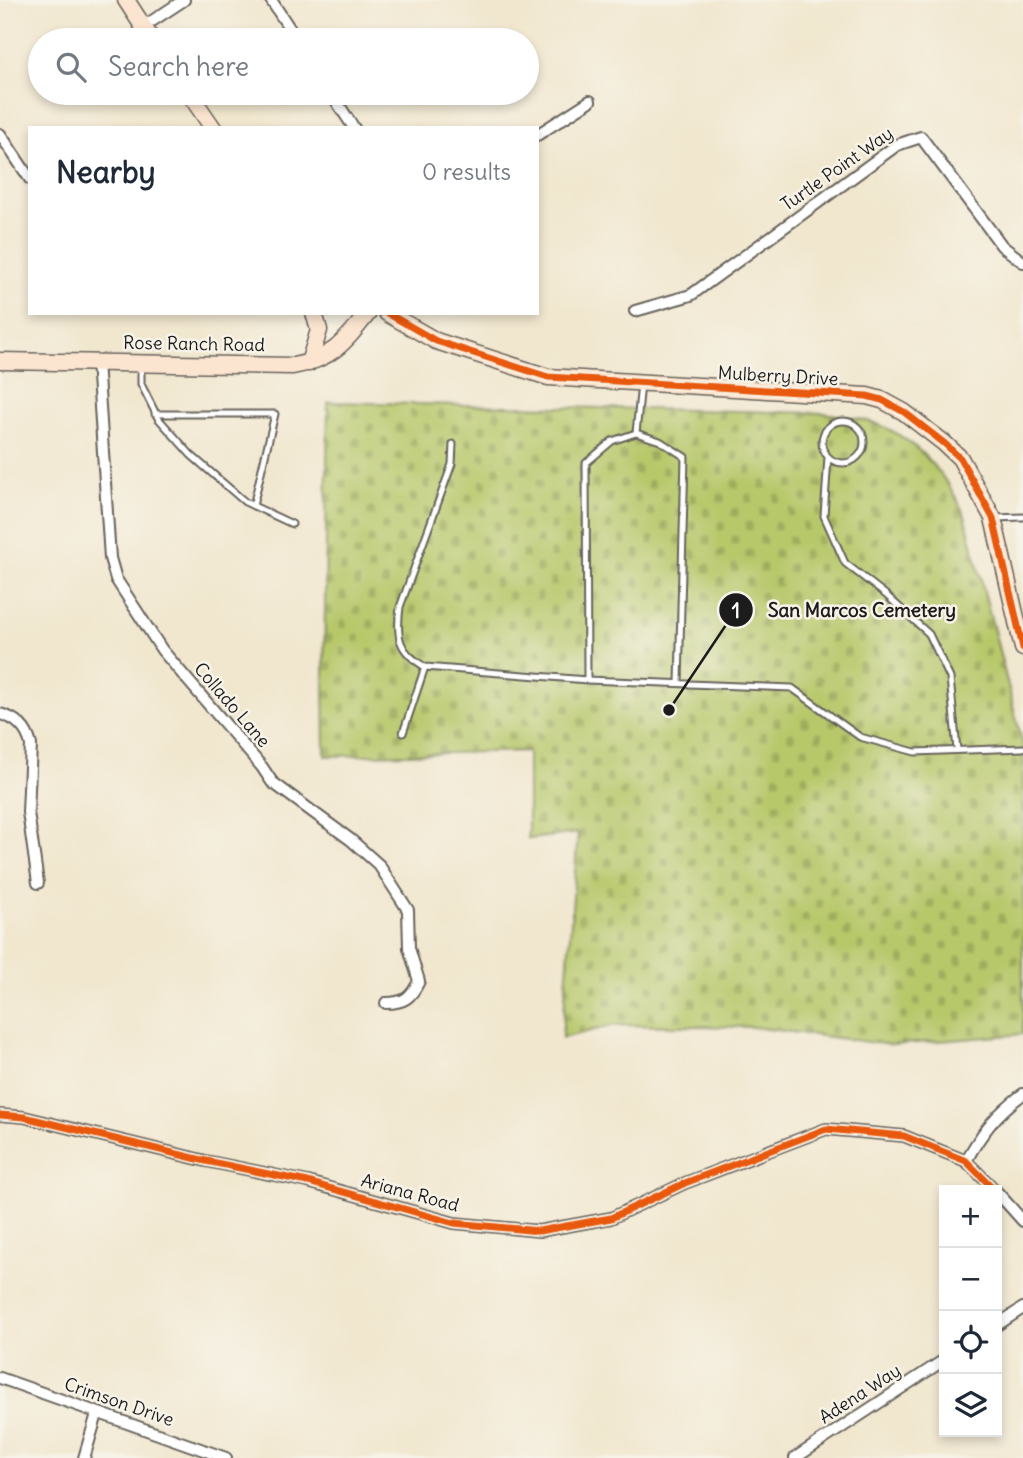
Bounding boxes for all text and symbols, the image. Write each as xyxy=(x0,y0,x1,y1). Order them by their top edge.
search box xyxy=(28,28,539,105)
icon: search xyxy=(52,48,90,86)
text: Search here xyxy=(108,50,249,83)
street label: Turtle Point Way xyxy=(776,121,897,216)
text: Nearby xyxy=(56,153,156,191)
text: 0 results xyxy=(422,157,511,186)
street label: Rose Ranch Road xyxy=(123,331,265,356)
street label: Mulberry Drive xyxy=(717,361,839,390)
callout: San Marcos Cemetery xyxy=(719,590,970,630)
text: 1 xyxy=(732,597,740,624)
text: San Marcos Cemetery xyxy=(768,598,956,622)
street label: Collado Lane xyxy=(189,657,276,752)
street label: Ariana Road xyxy=(359,1168,462,1217)
map controls xyxy=(939,1185,1002,1437)
button: + xyxy=(939,1185,1002,1248)
button: − xyxy=(939,1248,1002,1311)
button: locate xyxy=(939,1311,1002,1374)
street label: Adena Way xyxy=(814,1359,905,1429)
street label: Crimson Drive xyxy=(61,1372,177,1431)
button: layers xyxy=(939,1374,1002,1437)

